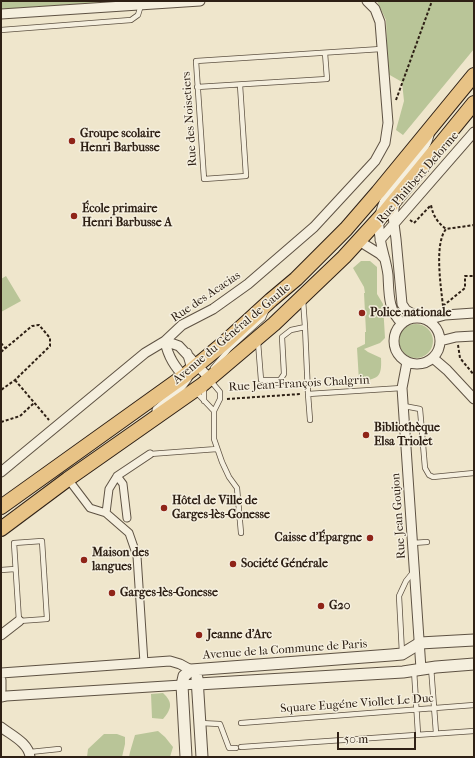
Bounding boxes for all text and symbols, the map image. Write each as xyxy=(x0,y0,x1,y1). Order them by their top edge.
street label: Rue des Noisetiers xyxy=(179,71,201,167)
place label: Groupe scolaire Henri Barbusse xyxy=(80,127,160,155)
street label: Rue Philibert Delorme xyxy=(374,129,462,227)
marker: Groupe scolaire Henri Barbusse xyxy=(67,136,77,146)
place label: École primaire Henri Barbusse A xyxy=(82,202,172,230)
marker: École primaire Henri Barbusse A xyxy=(69,211,79,221)
street label: Rue des Acacias xyxy=(169,268,243,326)
street label: Avenue du Général de Gaulle xyxy=(170,280,294,388)
place label: Police nationale xyxy=(370,306,451,320)
marker: Police nationale xyxy=(357,308,367,318)
street label: Rue Jean-François Chalgrin xyxy=(228,373,370,395)
place label: Bibliothèque Elsa Triolet xyxy=(374,421,440,449)
marker: Bibliothèque Elsa Triolet xyxy=(361,430,371,440)
street label: Rue Jean Goujon xyxy=(389,472,409,560)
place label: Hôtel de Ville de Garges-lès-Gonesse xyxy=(172,494,270,522)
marker: Hôtel de Ville de Garges-lès-Gonesse xyxy=(159,503,169,513)
place label: Caisse d'Épargne xyxy=(275,531,362,545)
marker: Caisse d'Épargne xyxy=(365,533,375,543)
place label: Maison des langues xyxy=(92,546,149,574)
marker: Maison des langues xyxy=(79,555,89,565)
place label: Société Générale xyxy=(241,557,328,571)
marker: Société Générale xyxy=(228,559,238,569)
place label: Garges-lès-Gonesse xyxy=(120,586,218,600)
marker: Garges-lès-Gonesse xyxy=(107,588,117,598)
place label: G20 xyxy=(329,599,350,613)
marker: G20 xyxy=(316,601,326,611)
place label: Jeanne d'Arc xyxy=(207,628,272,642)
marker: Jeanne d'Arc xyxy=(194,630,204,640)
street label: Avenue de la Commune de Paris xyxy=(202,637,368,663)
street label: Square Eugéne Viollet Le Duc xyxy=(280,691,434,717)
scale bar xyxy=(339,724,418,750)
text: 50 m xyxy=(344,732,368,746)

